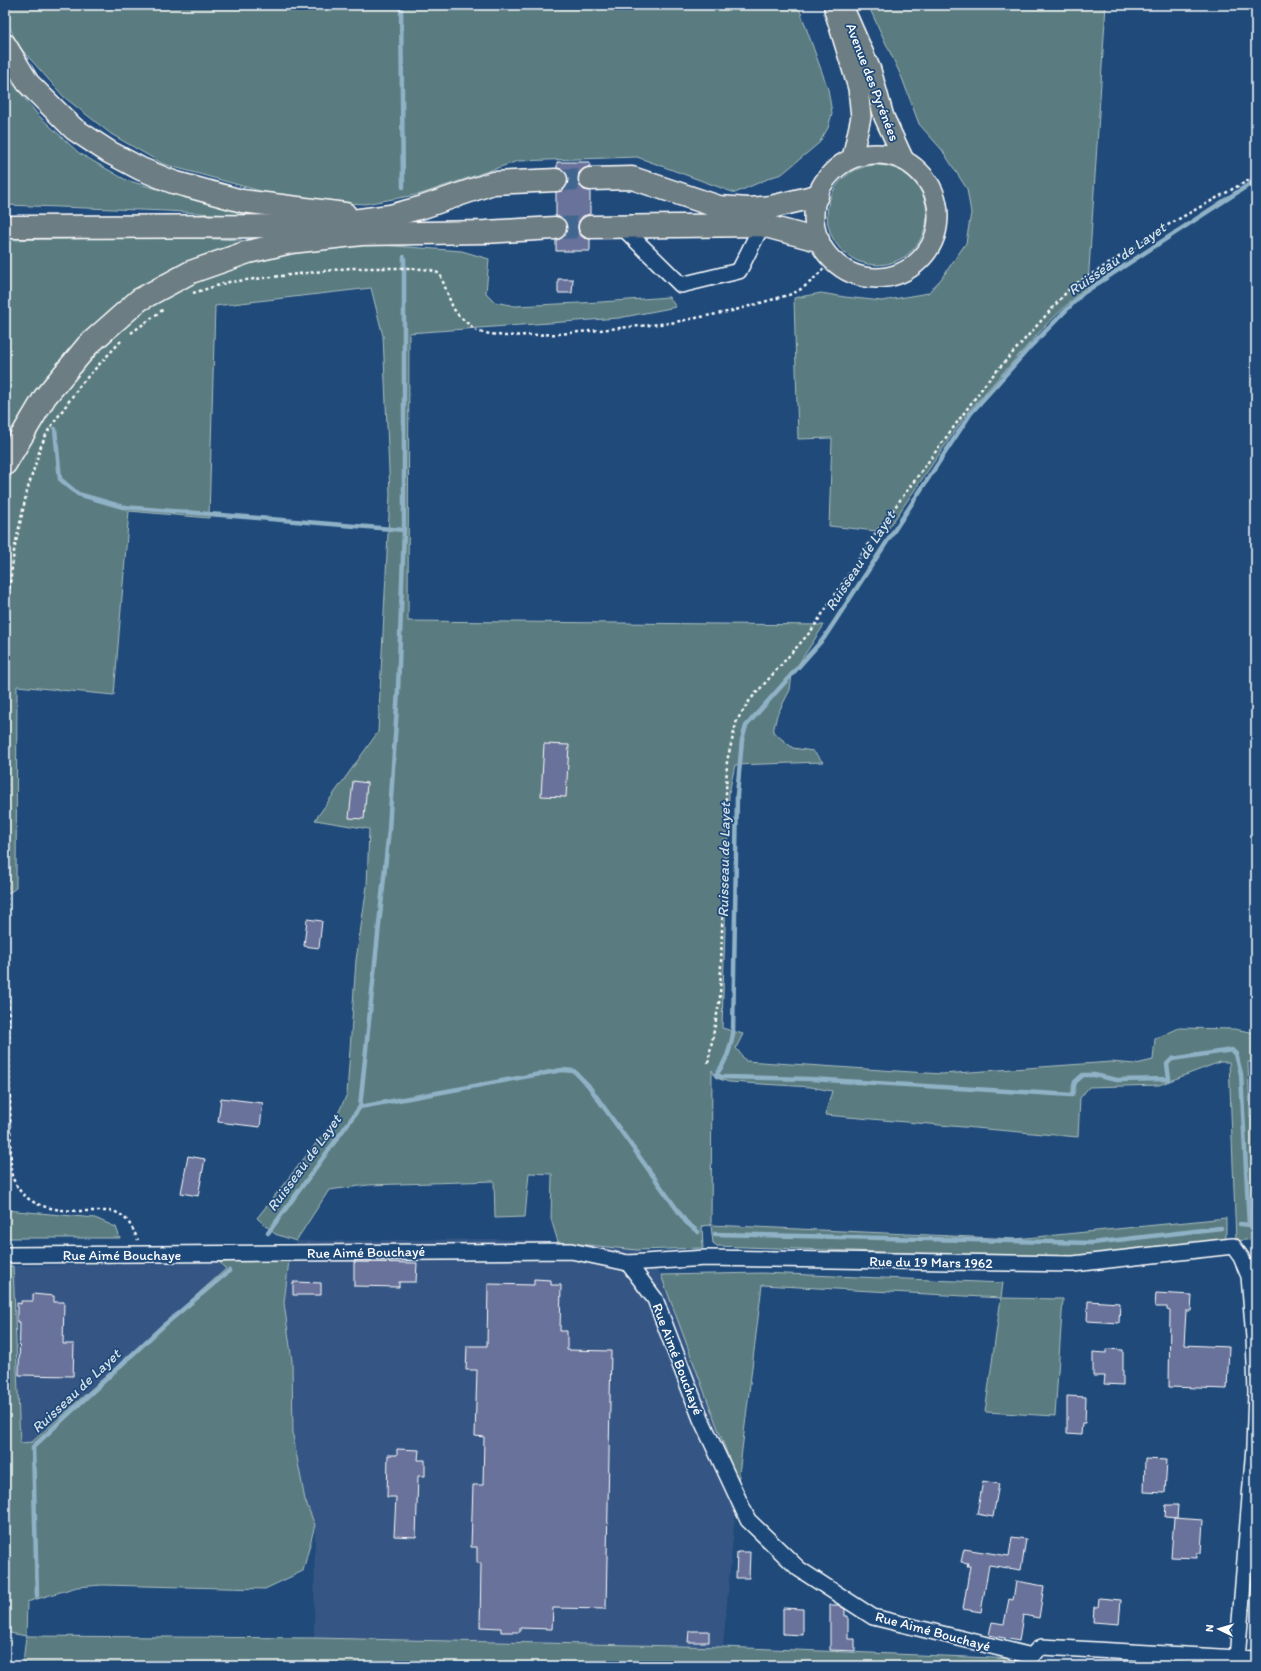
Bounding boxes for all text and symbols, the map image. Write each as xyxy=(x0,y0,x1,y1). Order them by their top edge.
street label: Avenue des Pyrénées xyxy=(842,21,903,144)
water label: Ruisseau de Layet xyxy=(1065,218,1170,299)
water label: Ruisseau de Layet xyxy=(821,507,900,614)
water label: Ruisseau de Layet xyxy=(714,801,734,918)
water label: Ruisseau de Layet xyxy=(263,1110,346,1215)
street label: Rue Aimé Bouchayé xyxy=(307,1243,426,1262)
street label: Rue Aimé Bouchaye xyxy=(63,1247,181,1264)
street label: Rue du 19 Mars 1962 xyxy=(869,1253,993,1272)
street label: Rue Aimé Bouchayé xyxy=(648,1301,707,1418)
water label: Ruisseau de Layet xyxy=(28,1344,125,1437)
street label: Rue Aimé Bouchayé xyxy=(874,1608,993,1655)
north arrow xyxy=(1199,1609,1239,1649)
text: N xyxy=(1203,1624,1216,1632)

